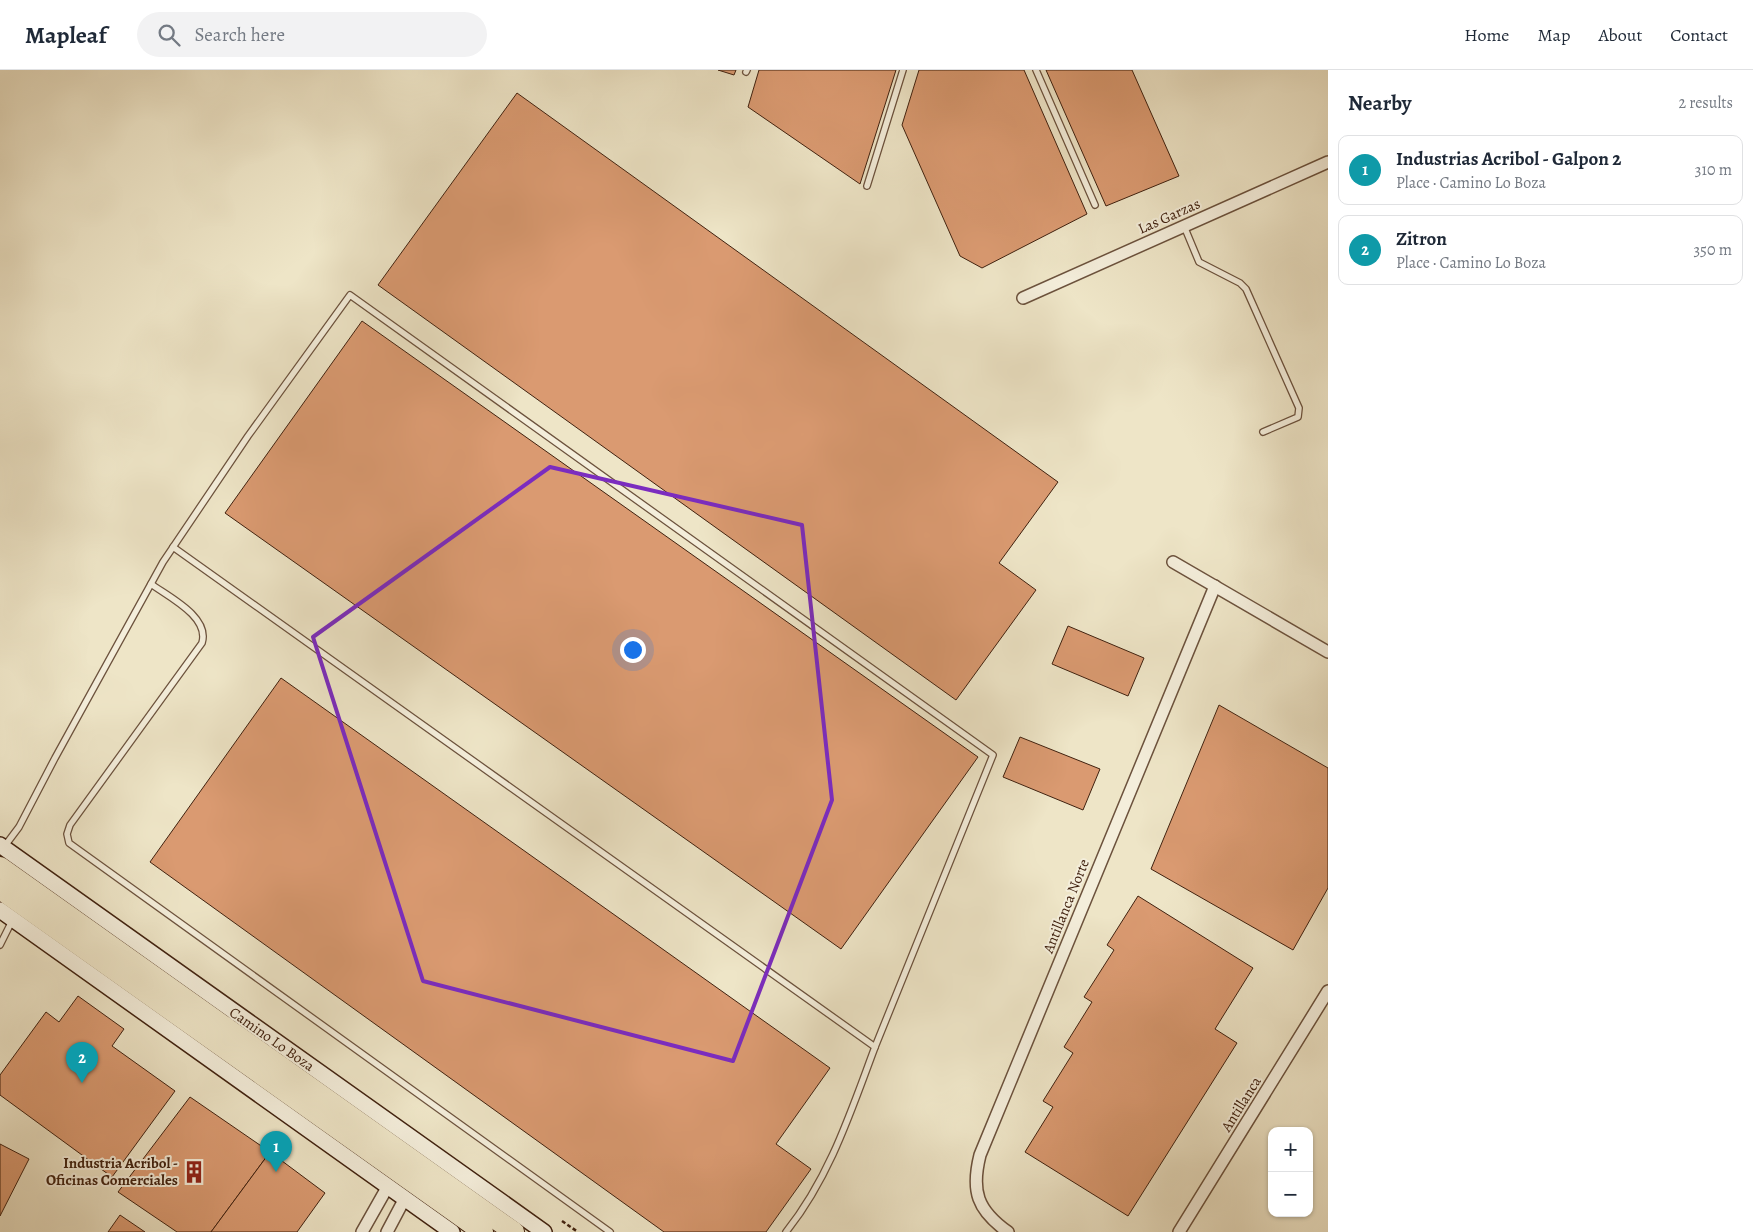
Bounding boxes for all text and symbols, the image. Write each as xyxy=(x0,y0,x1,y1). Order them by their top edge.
search box xyxy=(137,12,487,57)
text: Mapleaf xyxy=(25,19,107,51)
icon: search xyxy=(155,21,183,49)
text: Search here xyxy=(195,22,285,48)
text: Home xyxy=(1464,23,1509,47)
text: Map xyxy=(1537,23,1570,47)
text: About xyxy=(1598,23,1642,47)
text: Contact xyxy=(1670,23,1728,47)
text: Nearby xyxy=(1348,89,1411,117)
text: 2 results xyxy=(1678,92,1733,114)
text: Industrias Acribol - Galpon 2 xyxy=(1396,146,1622,172)
text: 1 xyxy=(1362,159,1368,181)
text: 310 m xyxy=(1695,159,1732,181)
text: Place · Camino Lo Boza xyxy=(1396,172,1546,194)
street label: Las Garzas xyxy=(1135,193,1203,239)
text: Zitron xyxy=(1396,226,1447,252)
text: 2 xyxy=(1361,239,1369,261)
text: 350 m xyxy=(1693,239,1732,261)
text: Place · Camino Lo Boza xyxy=(1396,252,1546,274)
your location xyxy=(620,637,646,663)
street label: Antillanca Norte xyxy=(1038,856,1094,957)
street label: Camino Lo Boza xyxy=(225,1002,319,1076)
pin: 2 xyxy=(66,1042,98,1083)
street label: Antillanca xyxy=(1216,1073,1266,1136)
map controls xyxy=(1268,1127,1313,1217)
button: + xyxy=(1268,1127,1313,1172)
pin: 1 xyxy=(260,1131,292,1172)
place label: Industria Acribol - Oficinas Comerciales xyxy=(46,1153,178,1190)
building icon: Industria Acribol - Oficinas Comerciales xyxy=(181,1159,207,1185)
button: − xyxy=(1268,1172,1313,1217)

